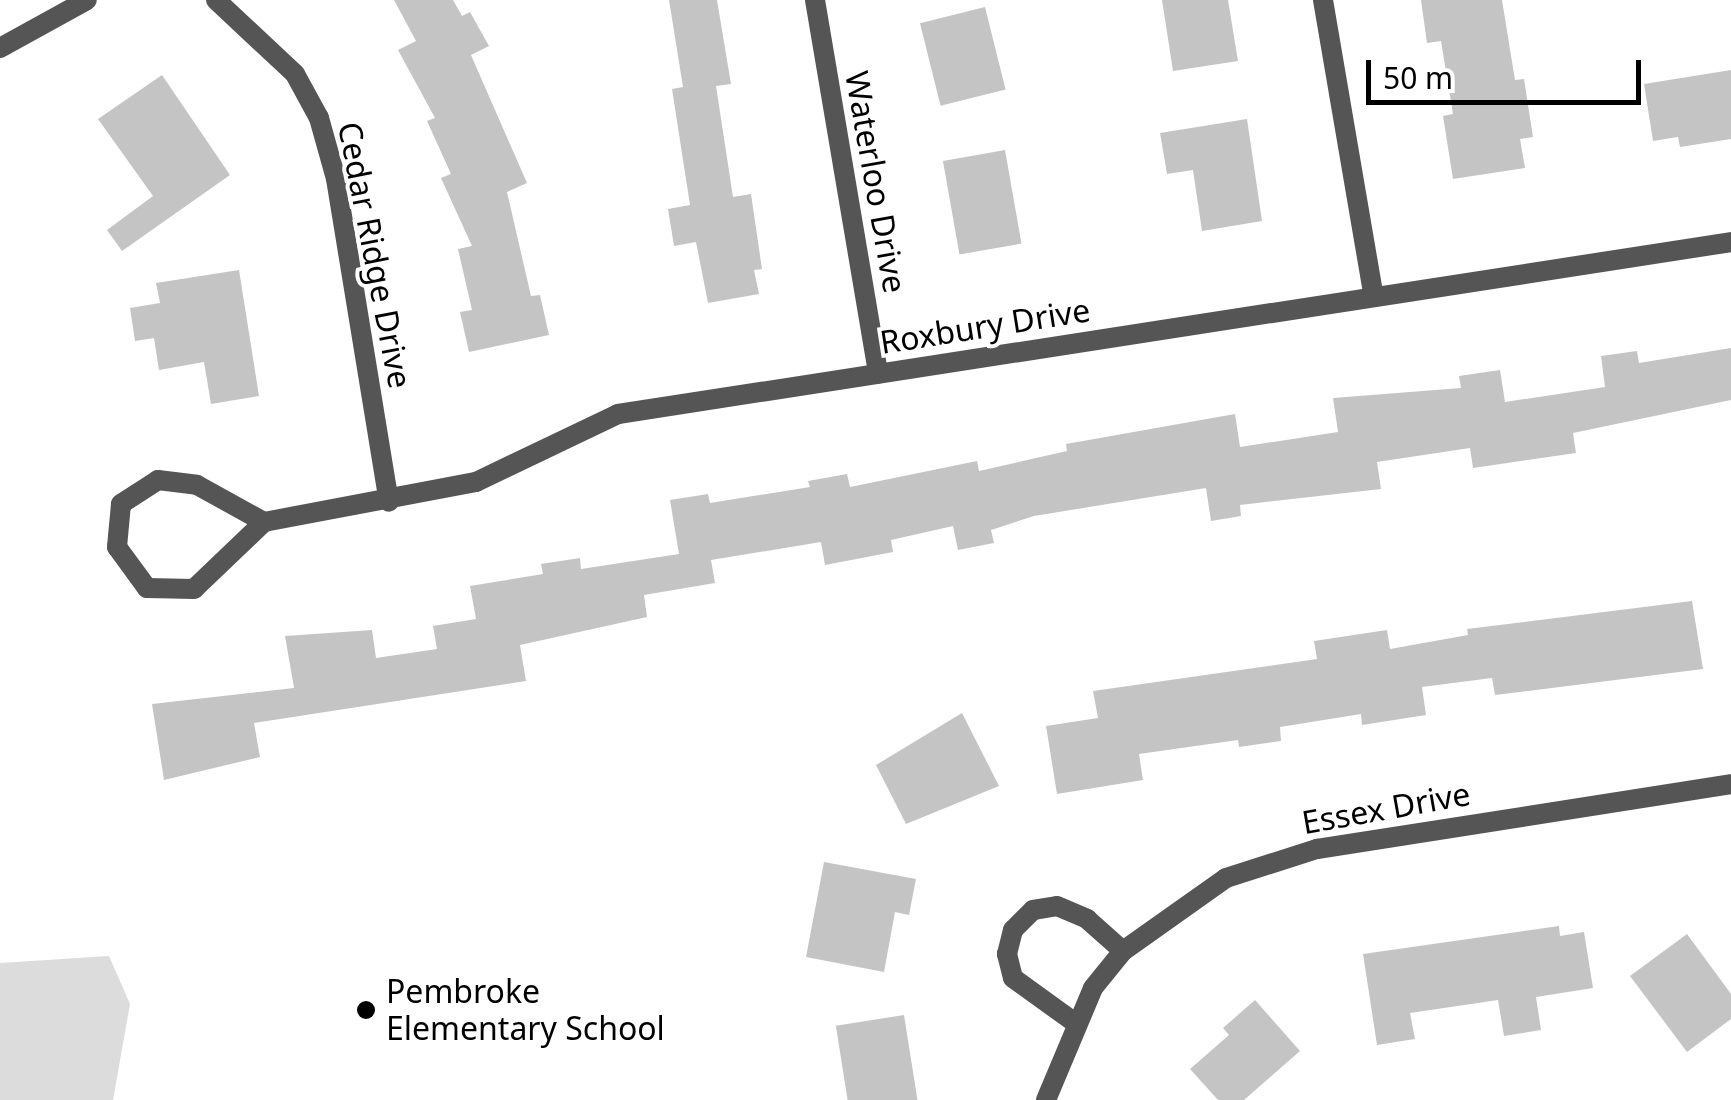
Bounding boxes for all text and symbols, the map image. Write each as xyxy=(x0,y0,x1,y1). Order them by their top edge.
scale bar xyxy=(1371,40,1646,102)
text: 50 m xyxy=(1383,57,1453,98)
street label: Waterloo Drive xyxy=(838,68,914,296)
street label: Cedar Ridge Drive xyxy=(330,119,420,391)
street label: Roxbury Drive xyxy=(877,290,1093,362)
street label: Essex Drive xyxy=(1299,774,1473,842)
place label: Pembroke Elementary School xyxy=(386,973,665,1048)
marker: Pembroke Elementary School xyxy=(355,999,377,1021)

